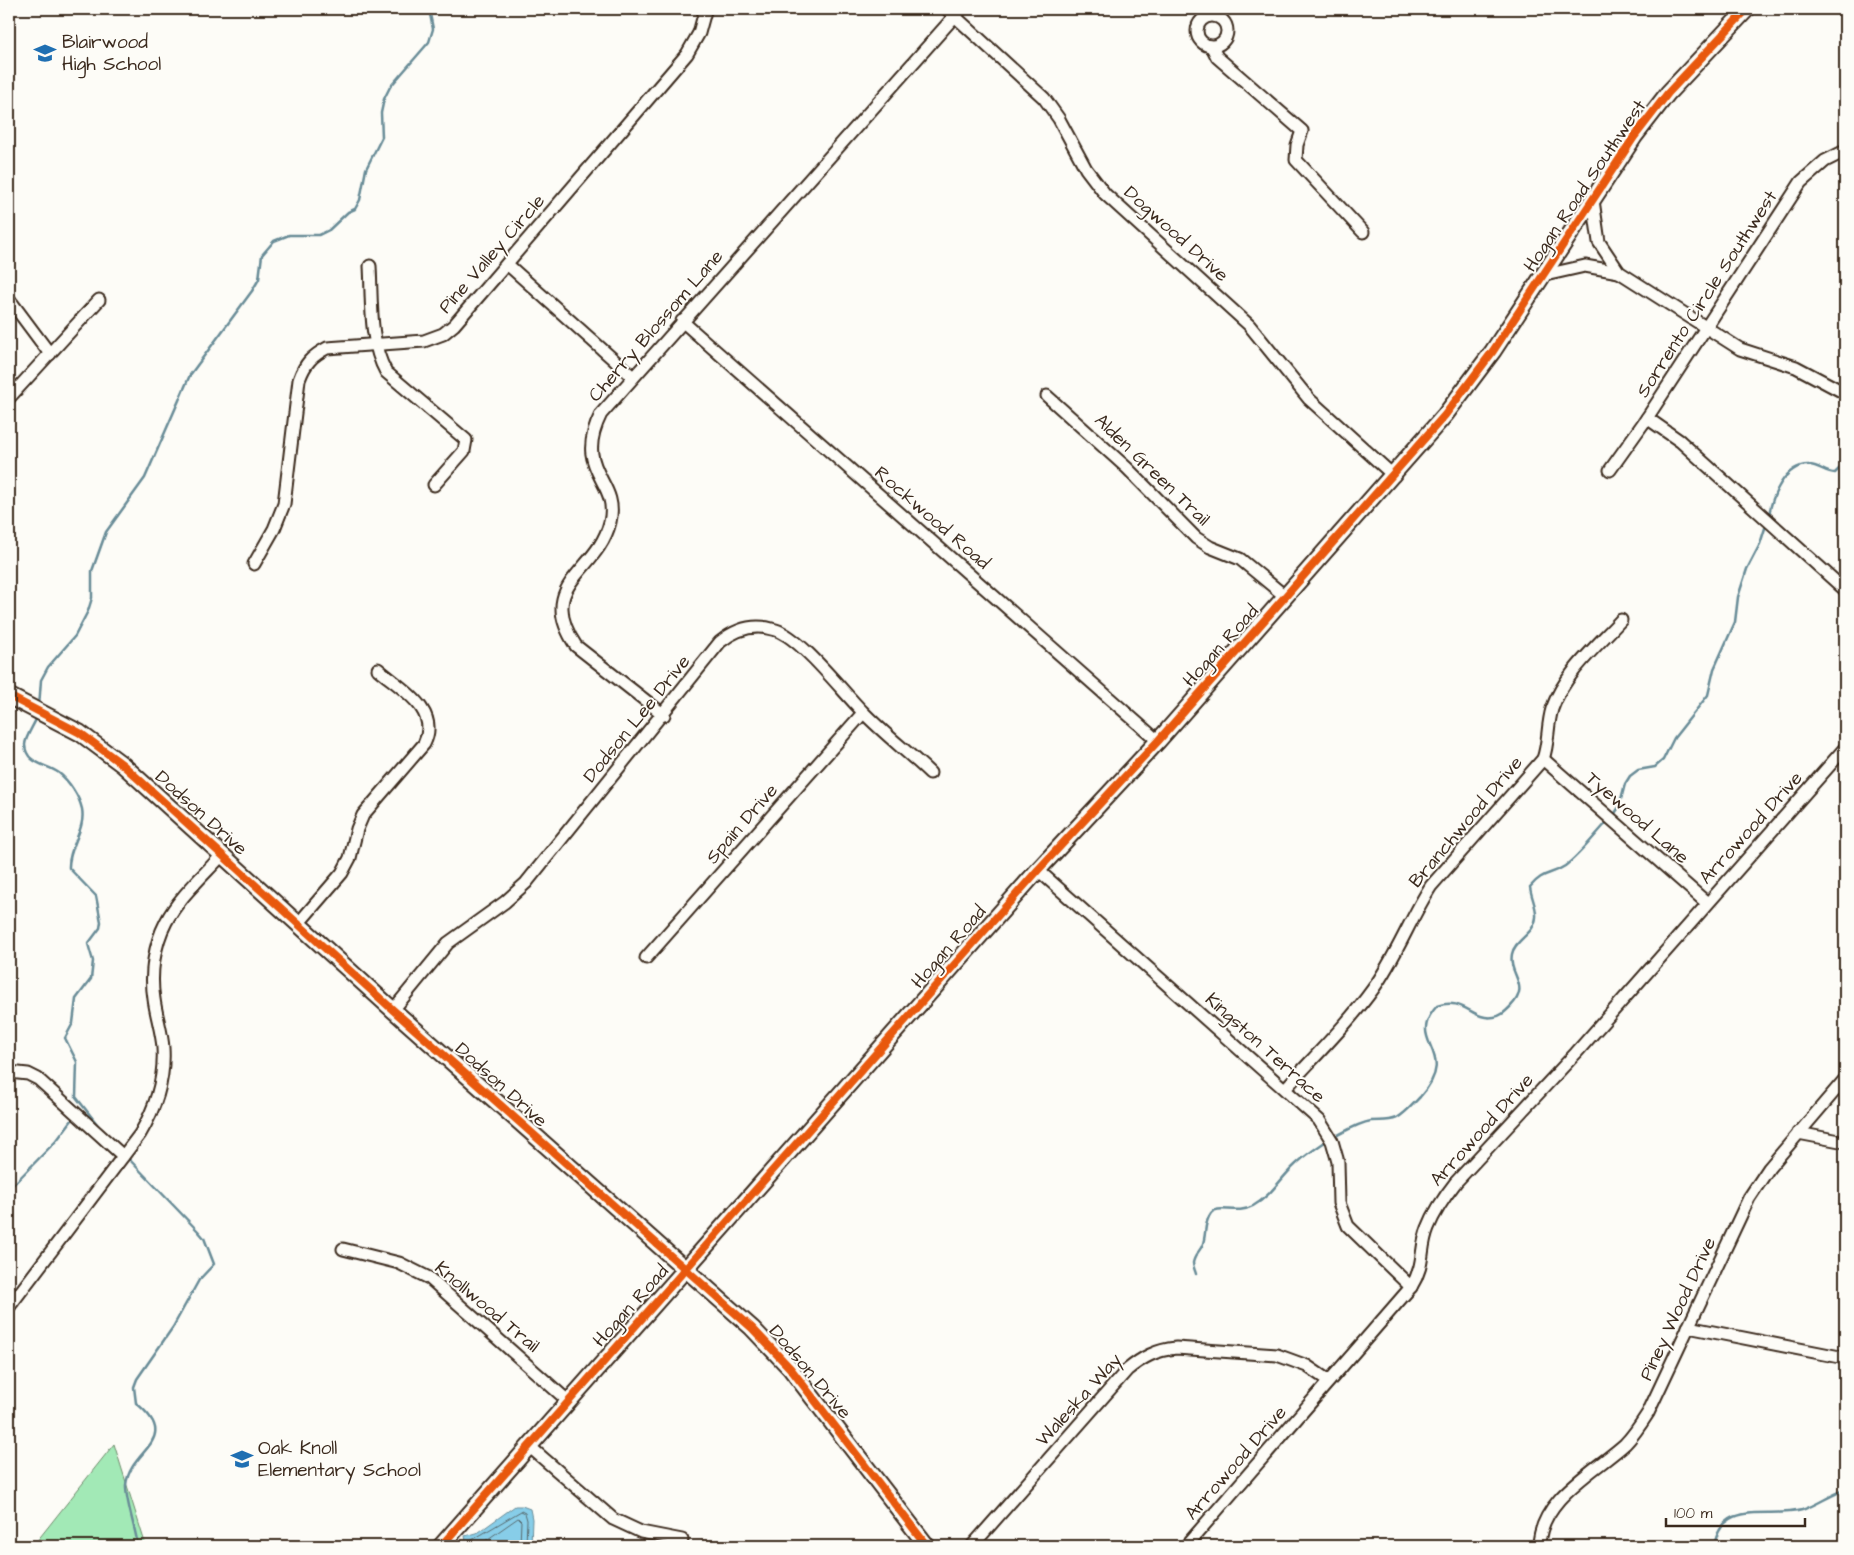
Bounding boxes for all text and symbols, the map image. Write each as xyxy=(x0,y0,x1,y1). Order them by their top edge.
place label: Blairwood High School xyxy=(62,29,161,79)
school or university icon: Blairwood High School xyxy=(32,40,58,66)
street label: Hogan Road Southwest xyxy=(1517,94,1654,278)
street label: Dogwood Drive xyxy=(1117,180,1234,289)
street label: Sorrento Circle Southwest xyxy=(1630,185,1784,403)
street label: Pine Valley Circle xyxy=(432,188,552,320)
street label: Cherry Blossom Lane xyxy=(582,244,731,409)
street label: Alden Green Trail xyxy=(1088,408,1216,532)
street label: Rockwood Road xyxy=(868,460,996,576)
street label: Hogan Road xyxy=(1177,599,1266,694)
street label: Dodson Lee Drive xyxy=(577,649,697,789)
street label: Branchwood Drive xyxy=(1403,750,1529,894)
street label: Dodson Drive xyxy=(149,764,253,862)
street label: Tyewood Lane xyxy=(1579,765,1695,871)
street label: Arrowood Drive xyxy=(1693,766,1809,890)
street label: Spain Drive xyxy=(700,778,784,870)
street label: Hogan Road xyxy=(905,899,994,995)
street label: Kingston Terrace xyxy=(1198,987,1331,1110)
street label: Dodson Drive xyxy=(449,1036,553,1134)
street label: Arrowood Drive xyxy=(1424,1068,1540,1192)
street label: Piney Wood Drive xyxy=(1633,1233,1724,1385)
street label: Knollwood Trail xyxy=(429,1255,545,1359)
street label: Hogan Road xyxy=(587,1259,676,1354)
street label: Dodson Drive xyxy=(762,1319,858,1425)
street label: Waleska Way xyxy=(1030,1347,1129,1453)
street label: Arrowood Drive xyxy=(1179,1400,1293,1526)
place label: Oak Knoll Elementary School xyxy=(258,1435,421,1485)
school or university icon: Oak Knoll Elementary School xyxy=(229,1446,255,1472)
scale bar xyxy=(1666,1495,1805,1527)
text: 100 m xyxy=(1674,1503,1713,1524)

